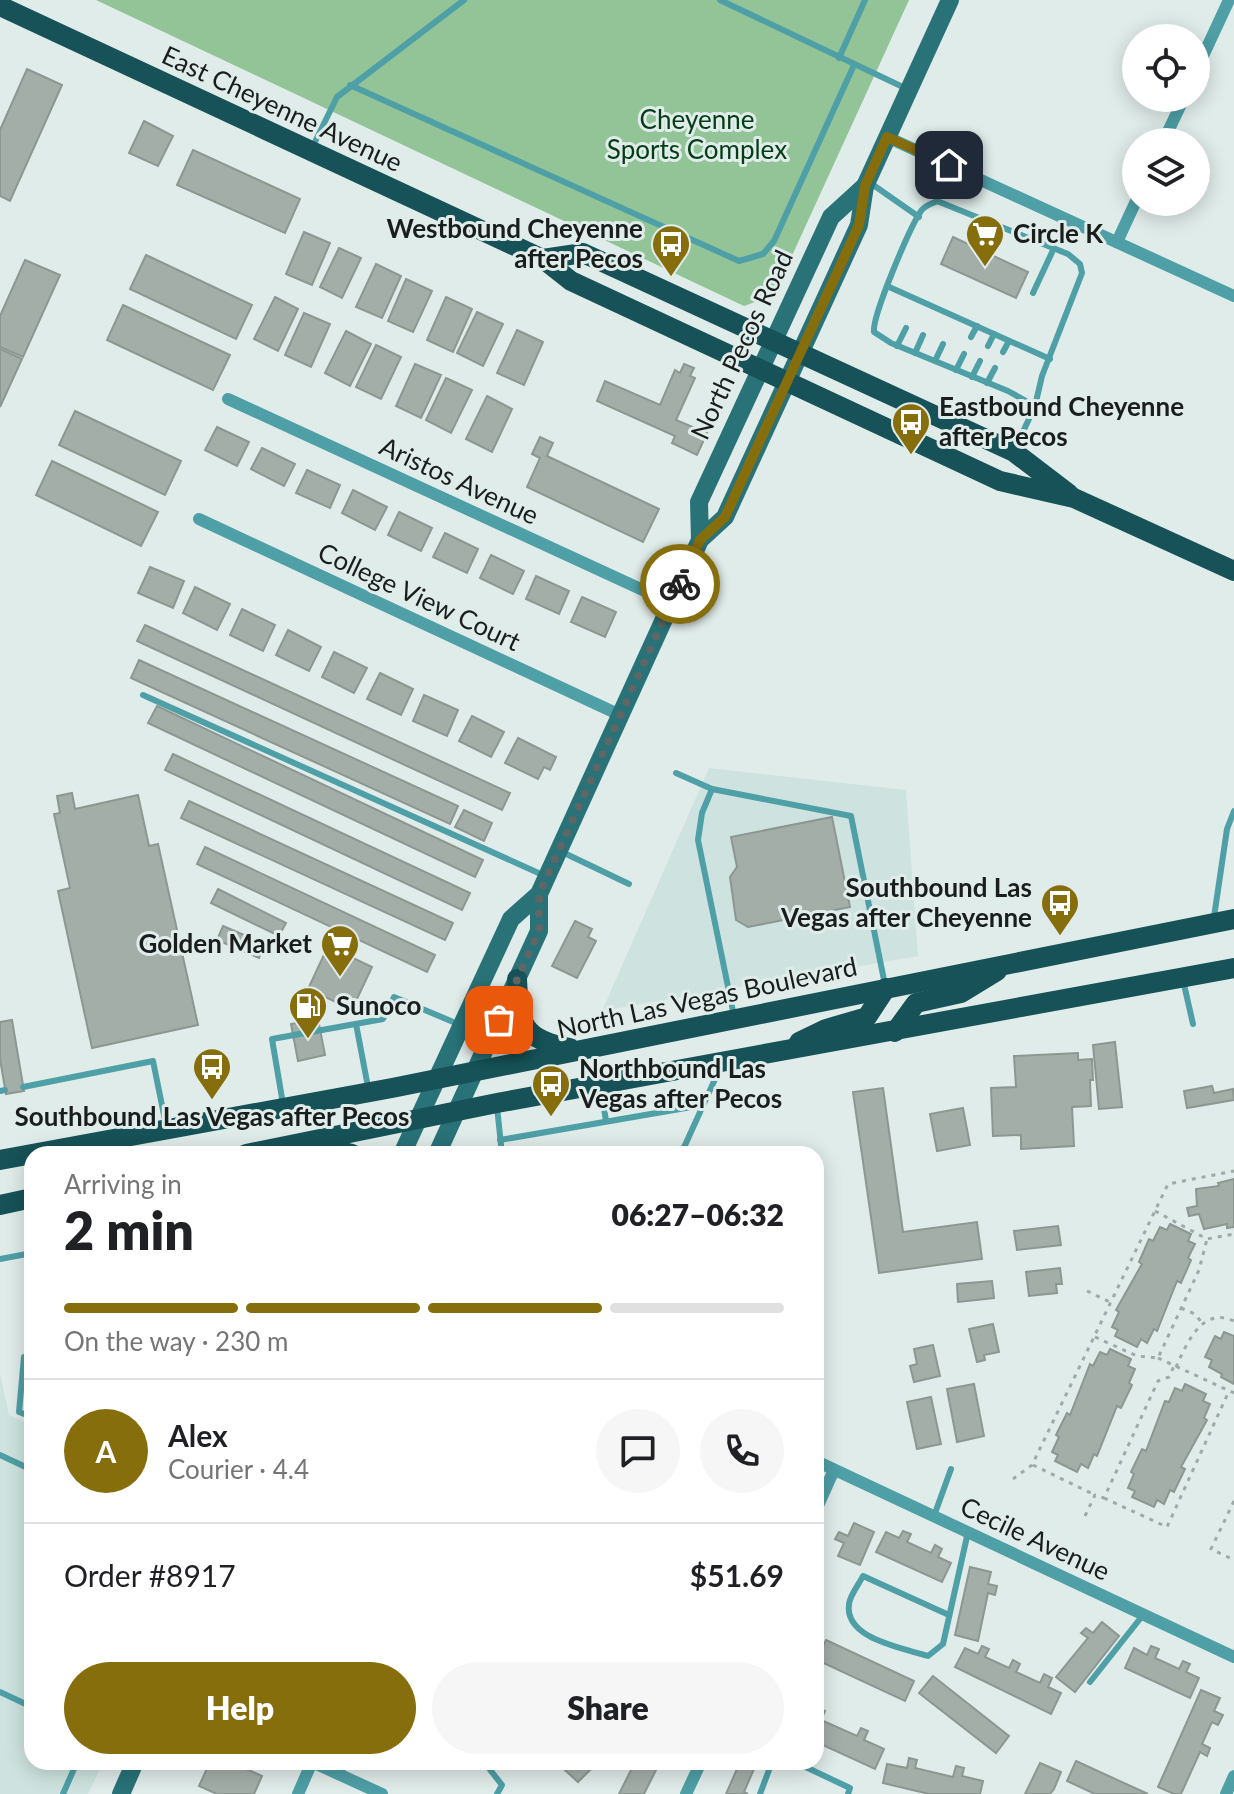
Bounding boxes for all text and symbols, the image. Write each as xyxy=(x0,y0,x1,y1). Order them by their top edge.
map controls xyxy=(1122,24,1210,216)
button: locate xyxy=(1122,24,1210,112)
street label: East Cheyenne Avenue xyxy=(157,38,408,178)
park label: Cheyenne Sports Complex xyxy=(607,103,787,165)
button: layers xyxy=(1122,128,1210,216)
pin xyxy=(915,131,983,199)
icon: home xyxy=(927,143,971,187)
place label: Westbound Cheyenne after Pecos xyxy=(386,212,643,274)
supermarket icon: Circle K xyxy=(964,213,1006,268)
place label: Circle K xyxy=(1013,217,1104,249)
bus stop icon: Westbound Cheyenne after Pecos xyxy=(650,223,692,278)
street label: North Pecos Road xyxy=(683,245,799,444)
place label: Eastbound Cheyenne after Pecos xyxy=(939,390,1184,452)
bus stop icon: Eastbound Cheyenne after Pecos xyxy=(890,401,932,456)
street label: Aristos Avenue xyxy=(375,429,544,531)
street label: College View Court xyxy=(313,535,526,657)
courier xyxy=(640,544,720,624)
icon: bike xyxy=(658,562,702,606)
place label: Southbound Las Vegas after Cheyenne xyxy=(780,871,1032,933)
bus stop icon: Southbound Las Vegas after Cheyenne xyxy=(1039,882,1081,937)
supermarket icon: Golden Market xyxy=(319,923,361,978)
place label: Golden Market xyxy=(138,927,312,959)
street label: North Las Vegas Boulevard xyxy=(554,950,860,1044)
fuel station icon: Sunoco xyxy=(287,985,329,1040)
pin xyxy=(465,986,533,1054)
place label: Sunoco xyxy=(336,989,422,1021)
icon: bag xyxy=(477,998,521,1042)
bus stop icon: Southbound Las Vegas after Pecos xyxy=(191,1046,233,1101)
place label: Northbound Las Vegas after Pecos xyxy=(578,1052,782,1114)
bus stop icon: Northbound Las Vegas after Pecos xyxy=(530,1063,572,1118)
place label: Southbound Las Vegas after Pecos xyxy=(15,1100,409,1132)
text: Arriving in xyxy=(64,1168,182,1200)
text: 06:27–06:32 xyxy=(611,1196,784,1232)
text: 2 min xyxy=(64,1199,194,1261)
text: On the way · 230 m xyxy=(64,1325,288,1357)
button: chat xyxy=(596,1409,680,1493)
button: phone xyxy=(700,1409,784,1493)
text: Alex xyxy=(168,1417,228,1453)
text: A xyxy=(96,1433,116,1469)
text: Courier · 4.4 xyxy=(168,1453,309,1485)
street label: Cecile Avenue xyxy=(956,1490,1115,1587)
text: Order #8917 xyxy=(64,1557,236,1593)
text: $51.69 xyxy=(690,1557,784,1593)
button: Help xyxy=(64,1662,416,1754)
button: Share xyxy=(432,1662,784,1754)

